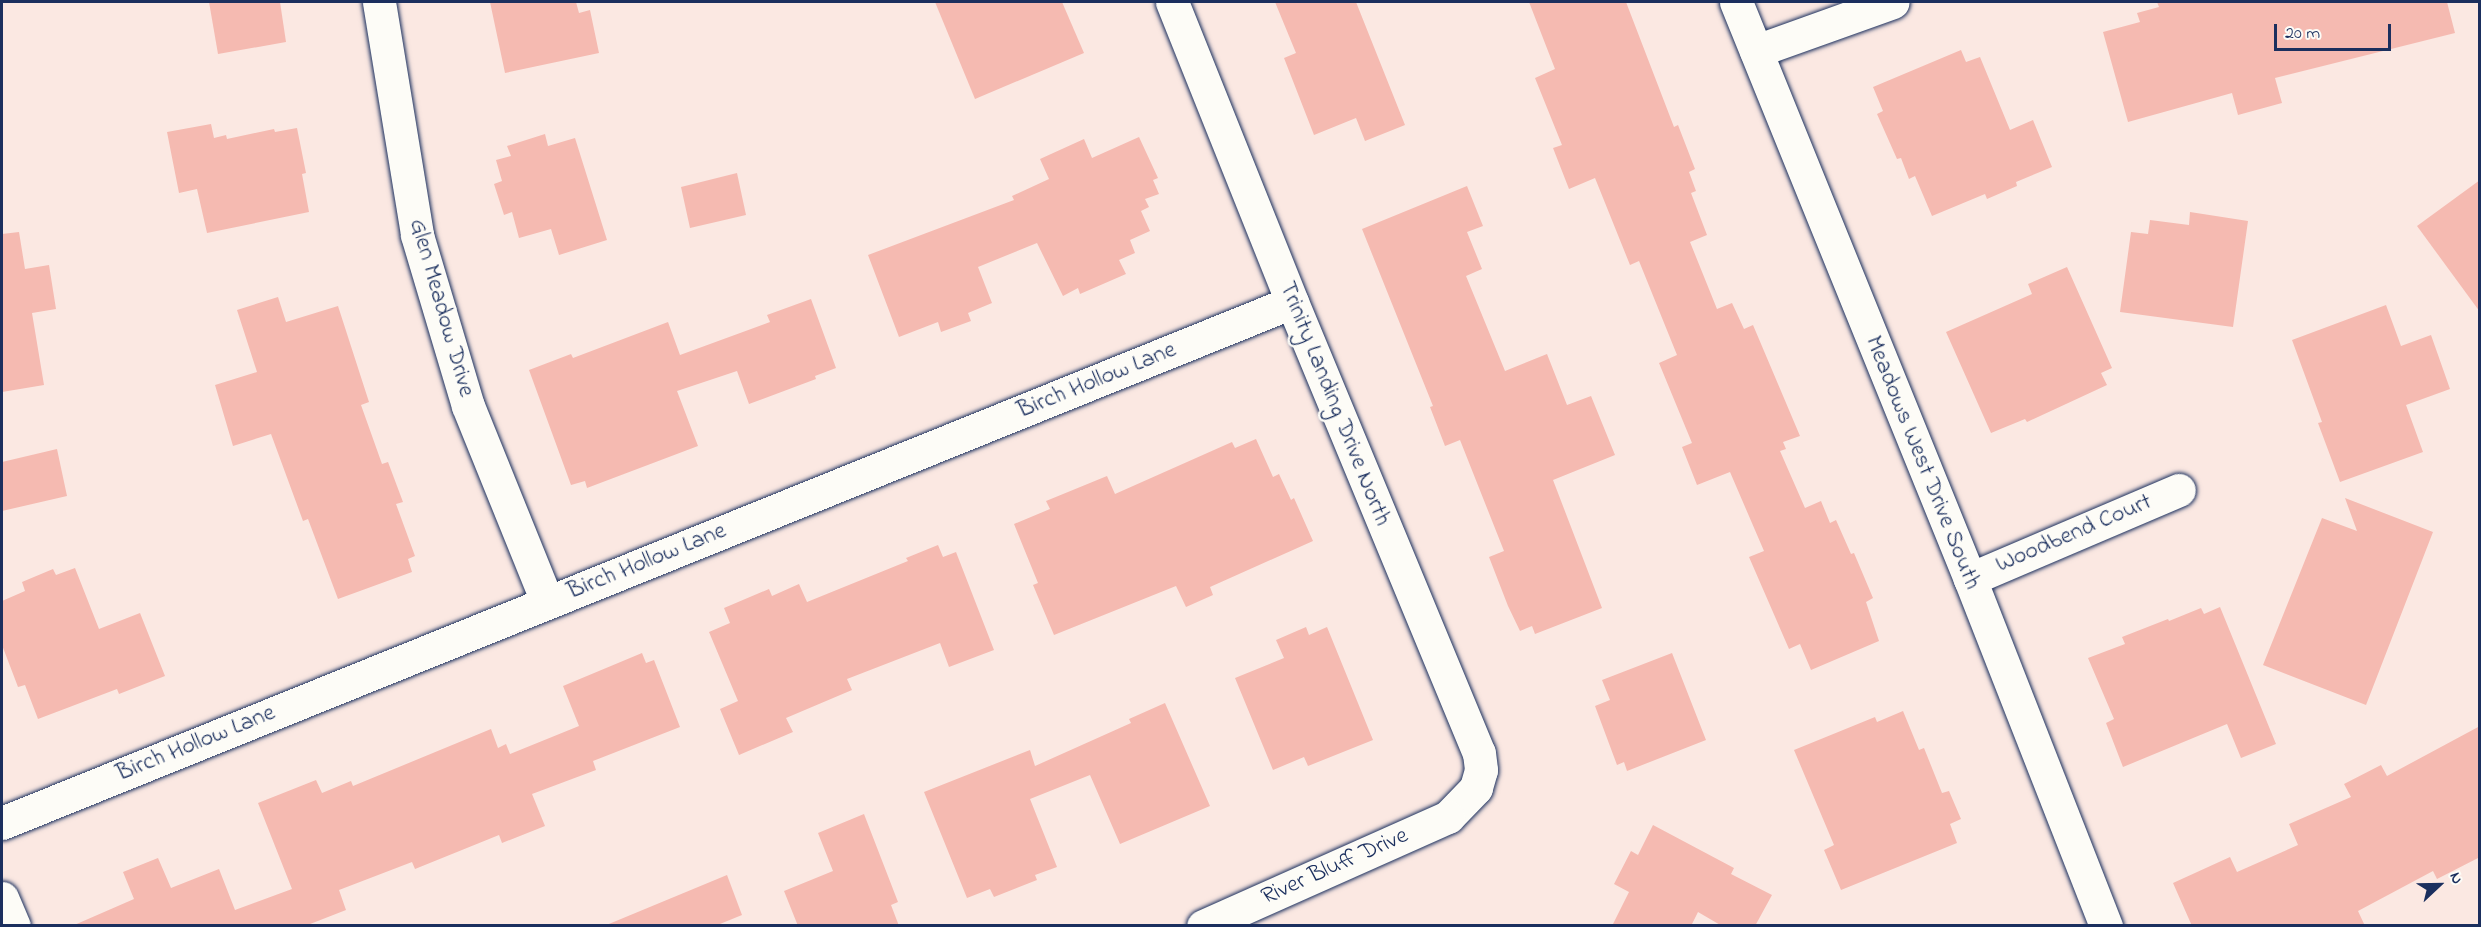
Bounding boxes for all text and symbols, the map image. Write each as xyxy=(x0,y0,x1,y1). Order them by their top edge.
scale bar xyxy=(2277,12,2394,50)
text: 20 m xyxy=(2285,21,2320,47)
street label: Glen Meadow Drive xyxy=(402,216,480,400)
street label: Trinity Landing Drive North xyxy=(1272,278,1396,530)
street label: Meadows West Drive South xyxy=(1858,332,1986,594)
street label: Birch Hollow Lane xyxy=(1014,336,1180,426)
street label: Woodbend Court xyxy=(1992,488,2156,580)
street label: Birch Hollow Lane xyxy=(564,517,730,607)
street label: Birch Hollow Lane xyxy=(113,699,279,789)
street label: River Bluff Drive xyxy=(1257,822,1413,912)
north arrow xyxy=(2409,855,2469,915)
text: N xyxy=(2443,869,2469,888)

